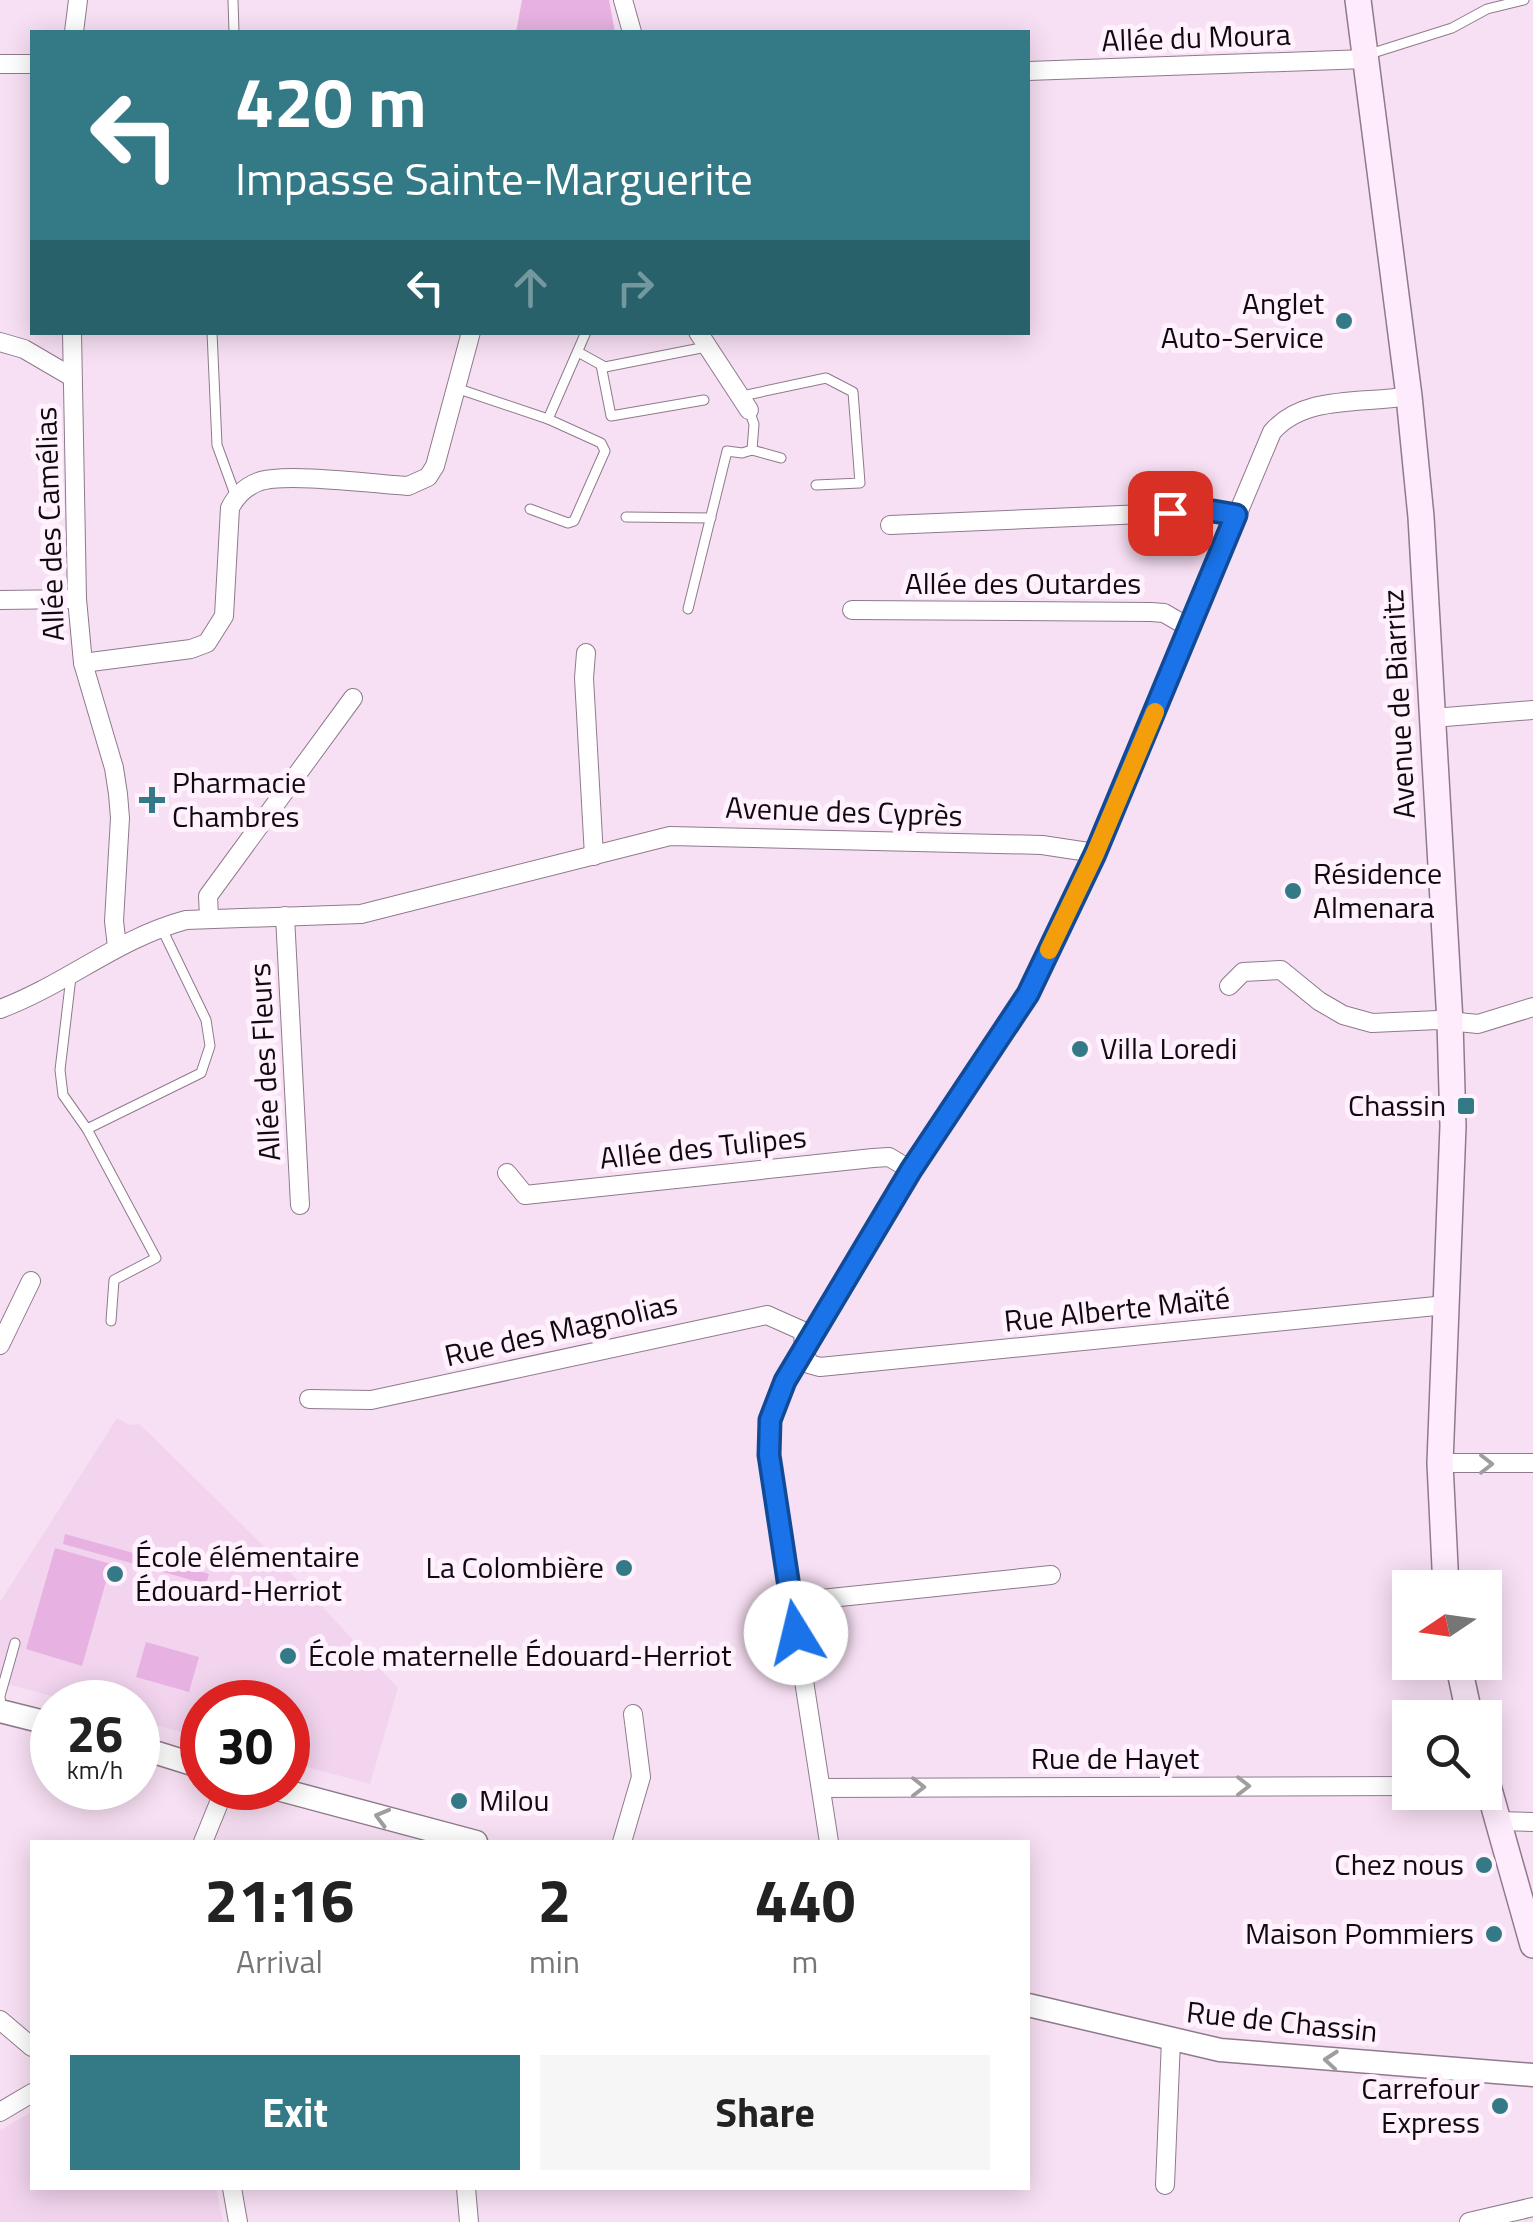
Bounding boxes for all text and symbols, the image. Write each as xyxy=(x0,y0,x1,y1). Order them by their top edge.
street label: Allée du Moura xyxy=(1101,11,1291,63)
text: 420 m xyxy=(235,48,427,154)
icon: left xyxy=(70,70,200,200)
text: Impasse Sainte-Marguerite xyxy=(235,144,753,212)
icon: left xyxy=(398,260,453,315)
icon: ahead xyxy=(503,260,558,315)
icon: right xyxy=(608,260,663,315)
place label: Anglet Auto-Service xyxy=(1161,280,1324,360)
marker: Anglet Auto-Service xyxy=(1333,310,1355,332)
street label: Allée des Camélias xyxy=(22,406,76,642)
pin xyxy=(1128,471,1213,556)
icon: arrive xyxy=(1143,486,1198,541)
street label: Allée des Outardes xyxy=(905,560,1141,606)
street label: Avenue de Biarritz xyxy=(1369,588,1427,820)
place label: Pharmacie Chambres xyxy=(172,759,306,839)
street label: Avenue des Cyprès xyxy=(725,784,963,838)
marker: Pharmacie Chambres xyxy=(141,789,163,811)
place label: Résidence Almenara xyxy=(1313,850,1442,930)
marker: Résidence Almenara xyxy=(1282,880,1304,902)
street label: Allée des Fleurs xyxy=(236,962,292,1162)
place label: Villa Loredi xyxy=(1100,1025,1237,1071)
marker: Villa Loredi xyxy=(1069,1038,1091,1060)
place label: Chassin xyxy=(1348,1082,1446,1128)
marker: Chassin xyxy=(1455,1095,1477,1117)
street label: Allée des Tulipes xyxy=(597,1113,809,1181)
street label: Rue Alberte Maïté xyxy=(1002,1274,1232,1344)
street label: Rue des Magnolias xyxy=(440,1280,682,1378)
one-way arrow xyxy=(1480,1453,1495,1475)
place label: École élémentaire Édouard-Herriot xyxy=(135,1533,360,1613)
place label: La Colombière xyxy=(426,1544,604,1590)
marker: La Colombière xyxy=(613,1557,635,1579)
marker: École élémentaire Édouard-Herriot xyxy=(104,1563,126,1585)
north arrow xyxy=(1392,1570,1502,1680)
map controls xyxy=(1392,1570,1502,1810)
position arrow xyxy=(744,1581,848,1685)
place label: École maternelle Édouard-Herriot xyxy=(308,1632,732,1678)
marker: École maternelle Édouard-Herriot xyxy=(277,1645,299,1667)
speed limit sign: 30 xyxy=(180,1680,310,1810)
text: 26 xyxy=(67,1695,123,1771)
button: search xyxy=(1392,1700,1502,1810)
street label: Rue de Hayet xyxy=(1031,1735,1200,1781)
text: km/h xyxy=(67,1751,123,1789)
one-way arrow xyxy=(1236,1775,1251,1797)
one-way arrow xyxy=(912,1776,927,1798)
place label: Milou xyxy=(479,1777,549,1823)
marker: Milou xyxy=(448,1790,470,1812)
one-way arrow xyxy=(374,1807,391,1828)
place label: Chez nous xyxy=(1334,1841,1464,1887)
text: 21:16 xyxy=(205,1854,354,1945)
text: 2 xyxy=(538,1854,571,1945)
text: 440 xyxy=(755,1854,855,1945)
marker: Chez nous xyxy=(1473,1854,1495,1876)
place label: Maison Pommiers xyxy=(1245,1910,1474,1956)
marker: Maison Pommiers xyxy=(1483,1923,1505,1945)
text: Arrival xyxy=(236,1937,323,1985)
text: min xyxy=(529,1937,580,1985)
text: m xyxy=(792,1937,818,1985)
street label: Rue de Chassin xyxy=(1184,1988,1380,2054)
one-way arrow xyxy=(1323,2049,1339,2071)
button: Exit xyxy=(70,2055,520,2170)
button: Share xyxy=(540,2055,990,2170)
place label: Carrefour Express xyxy=(1361,2065,1480,2145)
marker: Carrefour Express xyxy=(1489,2095,1511,2117)

